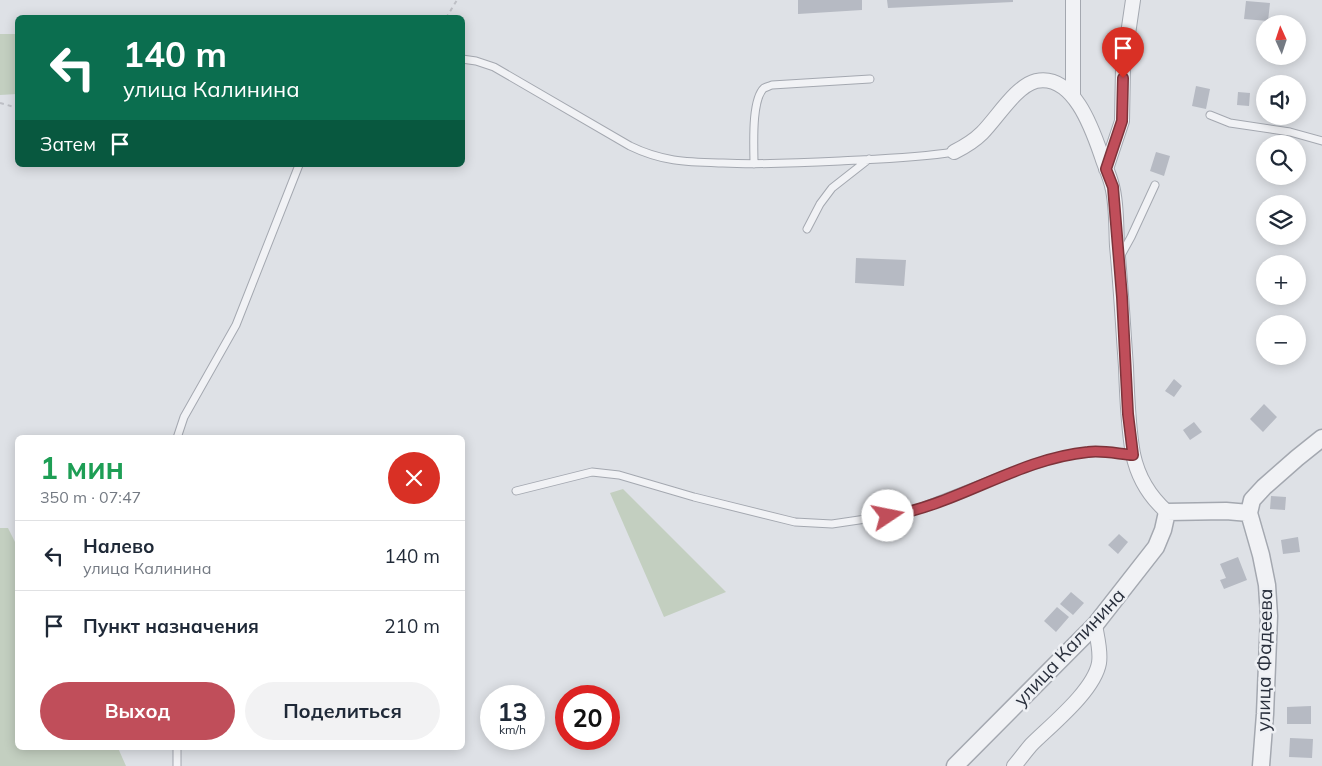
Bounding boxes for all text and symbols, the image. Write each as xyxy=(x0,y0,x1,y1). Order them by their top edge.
north arrow xyxy=(1256,15,1306,65)
map controls xyxy=(1256,15,1306,365)
pin xyxy=(1102,27,1144,78)
text: 140 m xyxy=(123,32,227,76)
icon: arrive xyxy=(1109,34,1137,62)
icon: left xyxy=(40,35,105,100)
text: улица Калинина xyxy=(123,75,300,103)
button: sound xyxy=(1256,75,1306,125)
icon: arrive xyxy=(106,130,134,158)
text: Затем xyxy=(40,132,96,156)
button: search xyxy=(1256,135,1306,185)
button: layers xyxy=(1256,195,1306,245)
button: + xyxy=(1256,255,1306,305)
button: − xyxy=(1256,315,1306,365)
text: 1 мин xyxy=(40,449,124,487)
button: close xyxy=(388,452,440,504)
text: 350 m · 07:47 xyxy=(40,487,141,507)
position arrow xyxy=(861,489,913,541)
text: Налево xyxy=(83,534,155,558)
icon: left xyxy=(40,542,68,570)
text: 140 m xyxy=(384,544,440,568)
text: улица Калинина xyxy=(83,558,211,578)
street label: улица Калинина xyxy=(1008,583,1130,711)
street label: улица Фадеева xyxy=(1251,588,1277,732)
icon: arrive xyxy=(40,612,68,640)
text: Пункт назначения xyxy=(83,614,259,638)
text: 210 m xyxy=(384,614,440,638)
button: Выход xyxy=(40,682,235,740)
button: Поделиться xyxy=(245,682,440,740)
speed limit sign: 20 xyxy=(555,685,620,750)
text: 13 xyxy=(497,696,528,727)
text: km/h xyxy=(499,722,526,737)

